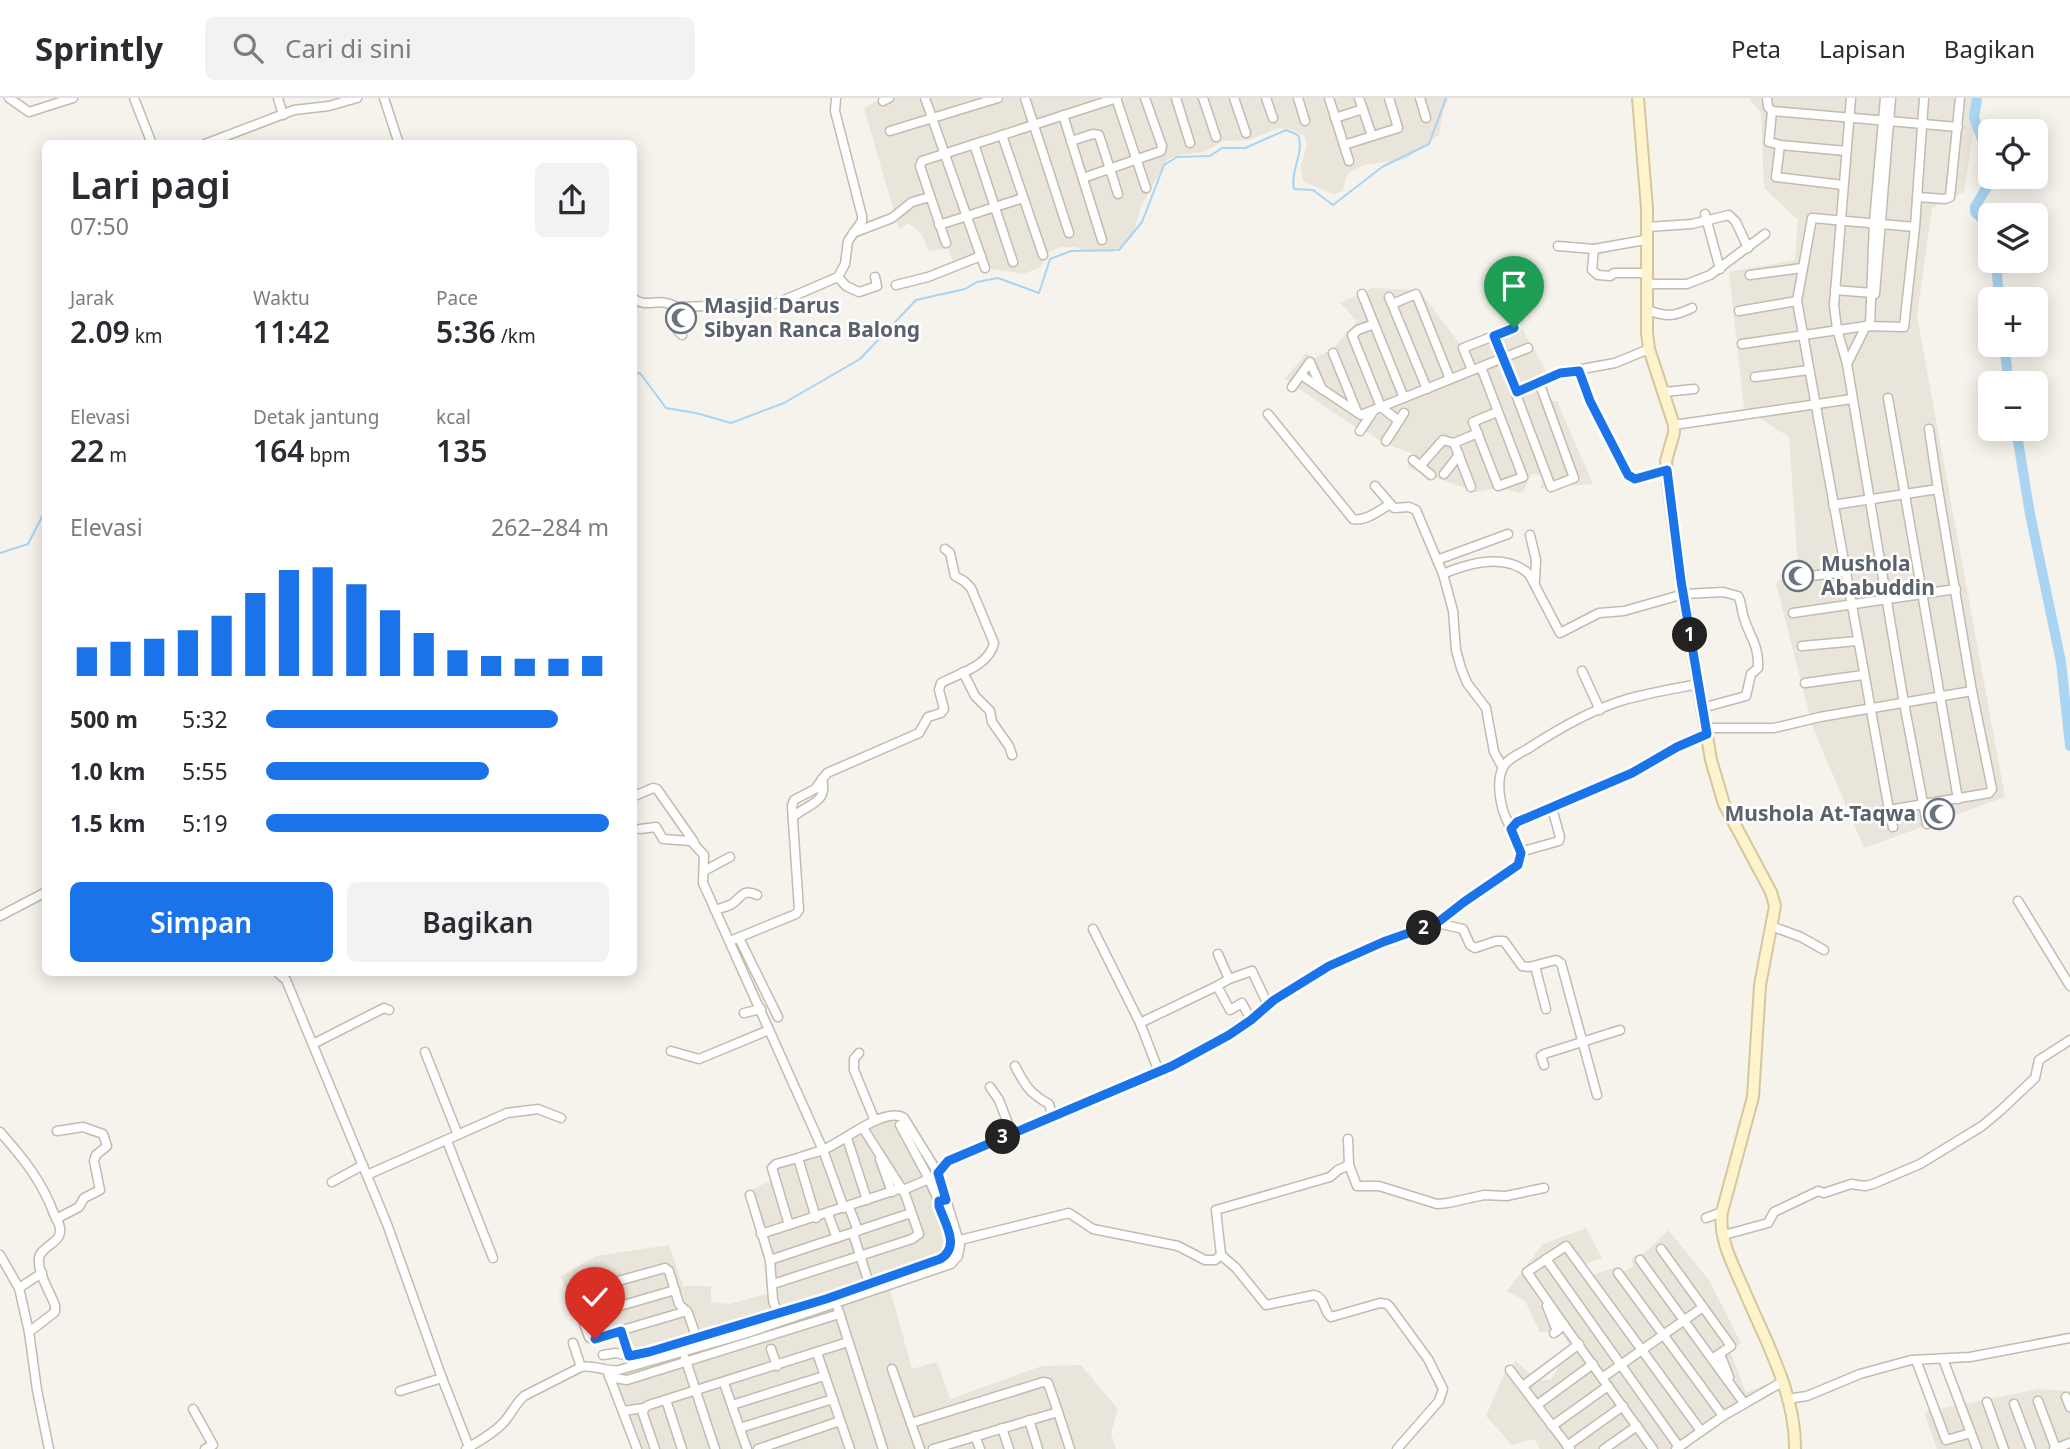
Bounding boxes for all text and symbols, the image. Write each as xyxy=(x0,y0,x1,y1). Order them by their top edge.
search box xyxy=(205,17,695,80)
text: Sprintly xyxy=(35,26,163,71)
icon: search xyxy=(229,29,267,67)
text: Cari di sini xyxy=(285,30,412,66)
text: Peta xyxy=(1731,32,1781,65)
text: Lapisan xyxy=(1819,32,1906,65)
text: Bagikan xyxy=(1944,32,2035,65)
map controls xyxy=(1978,119,2048,441)
button: locate xyxy=(1978,119,2048,189)
text: Lari pagi xyxy=(70,158,231,210)
button: share xyxy=(535,163,609,237)
button: layers xyxy=(1978,203,2048,273)
text: 07:50 xyxy=(70,210,129,242)
pin xyxy=(1484,256,1544,328)
icon: arrive xyxy=(1495,267,1533,305)
text: Jarak xyxy=(70,285,114,311)
text: Waktu xyxy=(253,285,310,311)
text: Pace xyxy=(436,285,478,311)
button: + xyxy=(1978,287,2048,357)
place label: Masjid Darus Sibyan Ranca Balong xyxy=(704,291,920,343)
mosque icon: Masjid Darus Sibyan Ranca Balong xyxy=(664,301,698,335)
text: 2.09 xyxy=(70,311,130,352)
text: 11:42 xyxy=(253,311,330,352)
text: 5:36 xyxy=(436,311,496,352)
text: km xyxy=(130,323,163,349)
text: /km xyxy=(496,323,536,349)
button: − xyxy=(1978,371,2048,441)
text: Elevasi xyxy=(70,404,130,430)
text: Detak jantung xyxy=(253,404,380,430)
text: kcal xyxy=(436,404,471,430)
text: 22 xyxy=(70,430,104,471)
text: 164 xyxy=(253,430,304,471)
text: 135 xyxy=(436,430,487,471)
text: m xyxy=(104,442,127,468)
text: bpm xyxy=(304,442,351,468)
text: Elevasi xyxy=(70,511,143,543)
text: 262–284 m xyxy=(491,511,609,543)
place label: Mushola Ababuddin xyxy=(1821,549,1935,601)
mosque icon: Mushola Ababuddin xyxy=(1781,559,1815,593)
pin: 1 xyxy=(1672,618,1708,652)
text: 1 xyxy=(1684,621,1695,647)
text: 500 m xyxy=(70,703,138,735)
text: 5:32 xyxy=(182,703,228,735)
text: 1.0 km xyxy=(70,755,145,787)
text: 5:55 xyxy=(182,755,228,787)
mosque icon: Mushola At-Taqwa xyxy=(1922,797,1956,831)
place label: Mushola At-Taqwa xyxy=(1725,799,1916,827)
text: 1.5 km xyxy=(70,807,145,839)
text: 5:19 xyxy=(182,807,228,839)
button: Simpan xyxy=(70,882,333,962)
button: Bagikan xyxy=(347,882,609,962)
pin: 2 xyxy=(1406,910,1442,946)
text: 2 xyxy=(1418,914,1429,940)
pin: 3 xyxy=(986,1119,1020,1154)
text: 3 xyxy=(997,1123,1008,1149)
pin xyxy=(565,1267,625,1339)
icon: check xyxy=(576,1278,614,1316)

